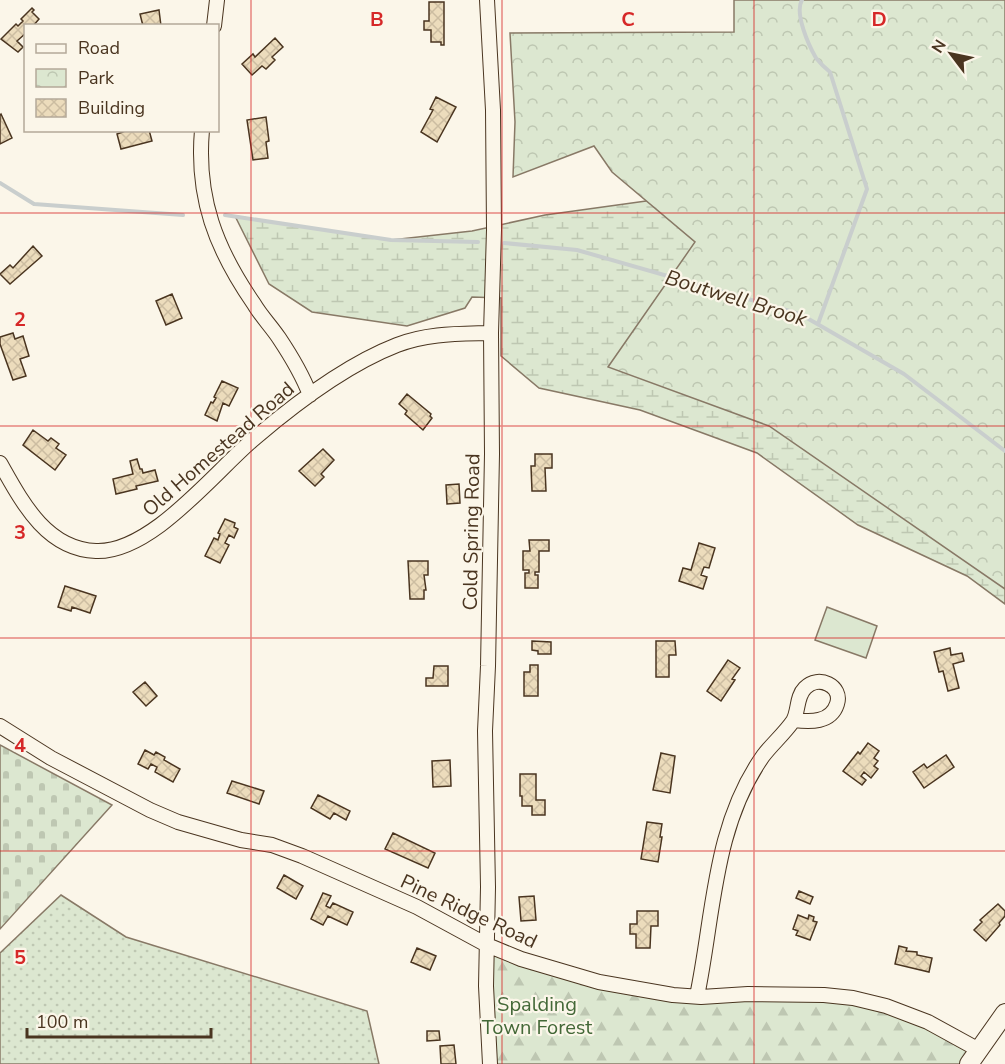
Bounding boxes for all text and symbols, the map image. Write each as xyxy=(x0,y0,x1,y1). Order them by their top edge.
text: B xyxy=(370,6,384,33)
text: C xyxy=(621,6,635,33)
text: D xyxy=(871,6,887,33)
legend xyxy=(24,24,219,132)
north arrow xyxy=(921,24,981,84)
text: Road xyxy=(78,36,120,60)
text: N xyxy=(927,36,952,57)
text: Park xyxy=(78,66,115,90)
text: Building xyxy=(78,96,145,120)
water label: Boutwell Brook xyxy=(662,263,811,333)
text: 2 xyxy=(14,306,26,333)
street label: Old Homestead Road xyxy=(137,376,300,523)
street label: Cold Spring Road xyxy=(457,453,486,611)
text: 3 xyxy=(14,519,26,546)
text: 4 xyxy=(14,732,26,759)
street label: Pine Ridge Road xyxy=(396,868,542,955)
text: 5 xyxy=(14,944,26,971)
park label: Spalding Town Forest xyxy=(482,991,593,1041)
scale bar xyxy=(27,1001,212,1039)
text: 100 m xyxy=(36,1010,88,1034)

